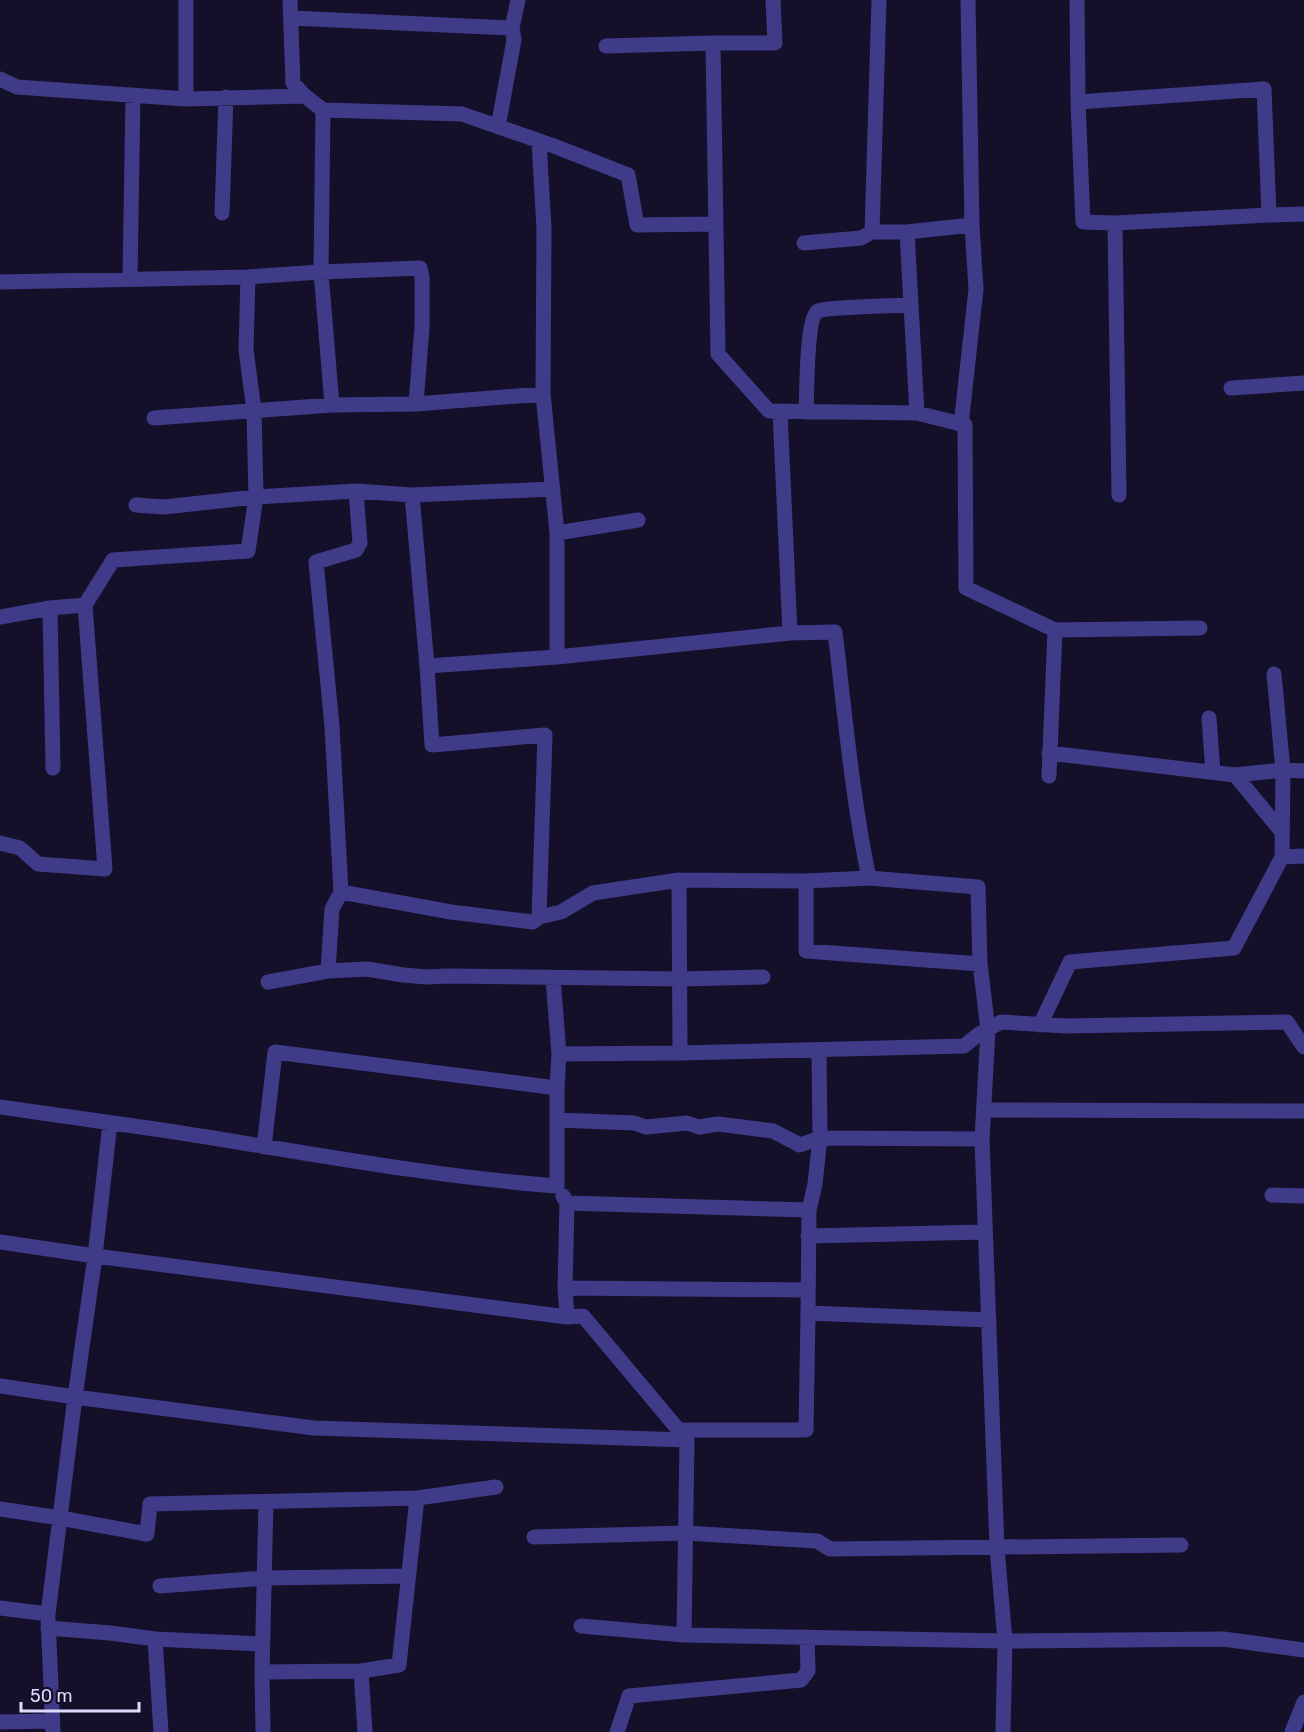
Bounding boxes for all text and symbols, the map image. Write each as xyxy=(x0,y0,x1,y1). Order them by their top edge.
scale bar xyxy=(21,1675,140,1713)
text: 50 m xyxy=(30,1685,73,1707)

